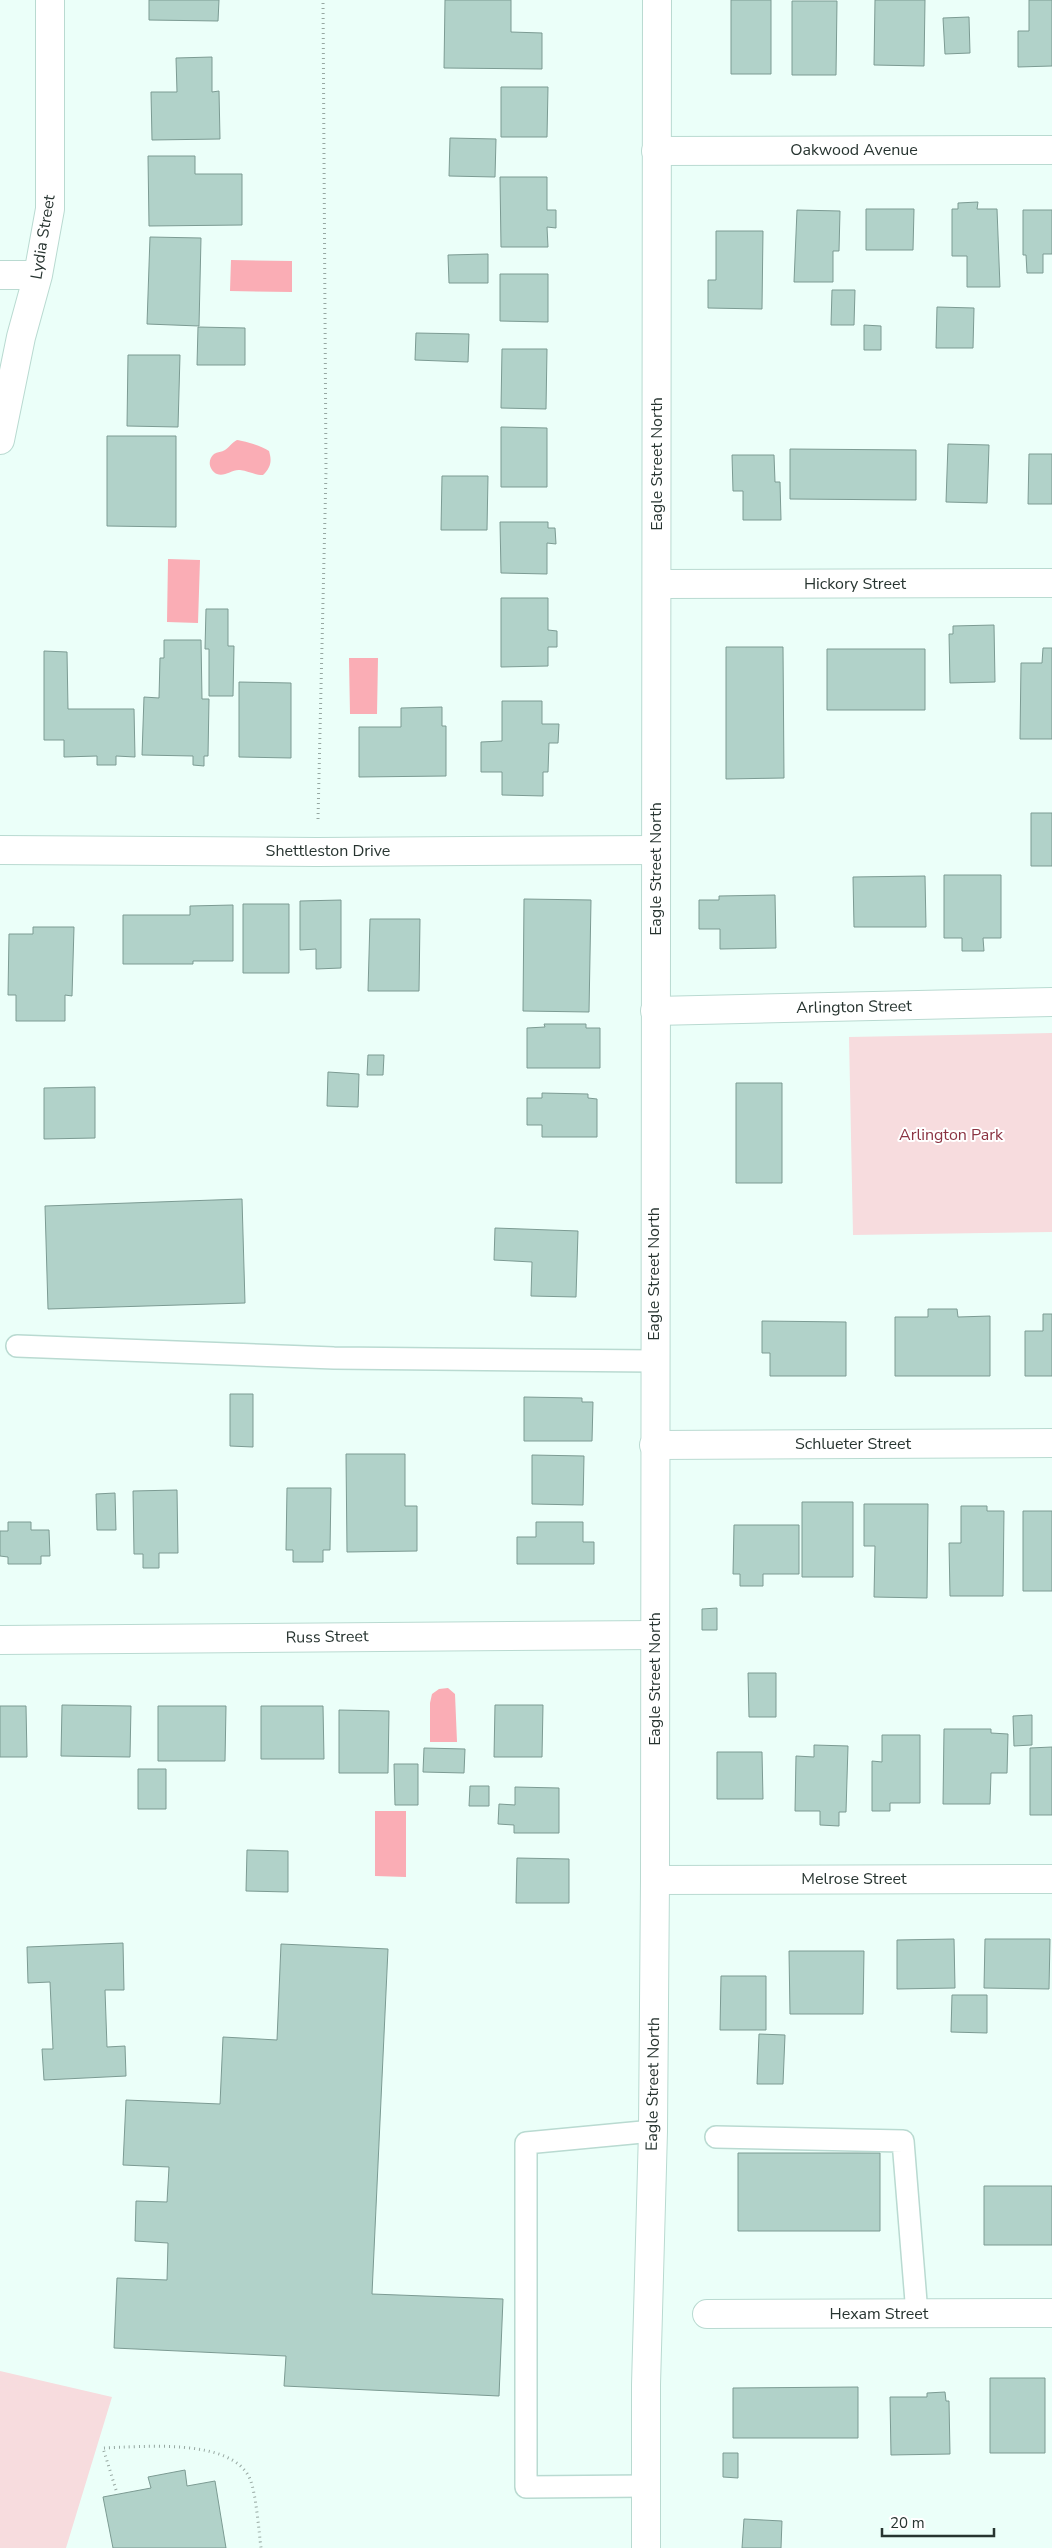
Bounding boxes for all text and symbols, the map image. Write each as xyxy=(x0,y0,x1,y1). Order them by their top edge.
street label: Oakwood Avenue xyxy=(790,139,918,161)
street label: Lydia Street xyxy=(25,193,61,281)
street label: Eagle Street North xyxy=(646,397,668,531)
street label: Hickory Street xyxy=(804,573,906,595)
street label: Eagle Street North xyxy=(645,802,667,936)
street label: Shettleston Drive xyxy=(266,840,390,862)
street label: Arlington Street xyxy=(796,995,912,1019)
park label: Arlington Park xyxy=(899,1124,1004,1146)
street label: Eagle Street North xyxy=(643,1207,665,1341)
street label: Schlueter Street xyxy=(795,1433,911,1455)
street label: Eagle Street North xyxy=(644,1612,666,1746)
street label: Russ Street xyxy=(285,1625,369,1649)
street label: Melrose Street xyxy=(801,1868,907,1890)
street label: Eagle Street North xyxy=(641,2017,665,2151)
street label: Hexam Street xyxy=(830,2303,929,2325)
scale bar xyxy=(882,2506,994,2538)
text: 20 m xyxy=(890,2513,925,2533)

